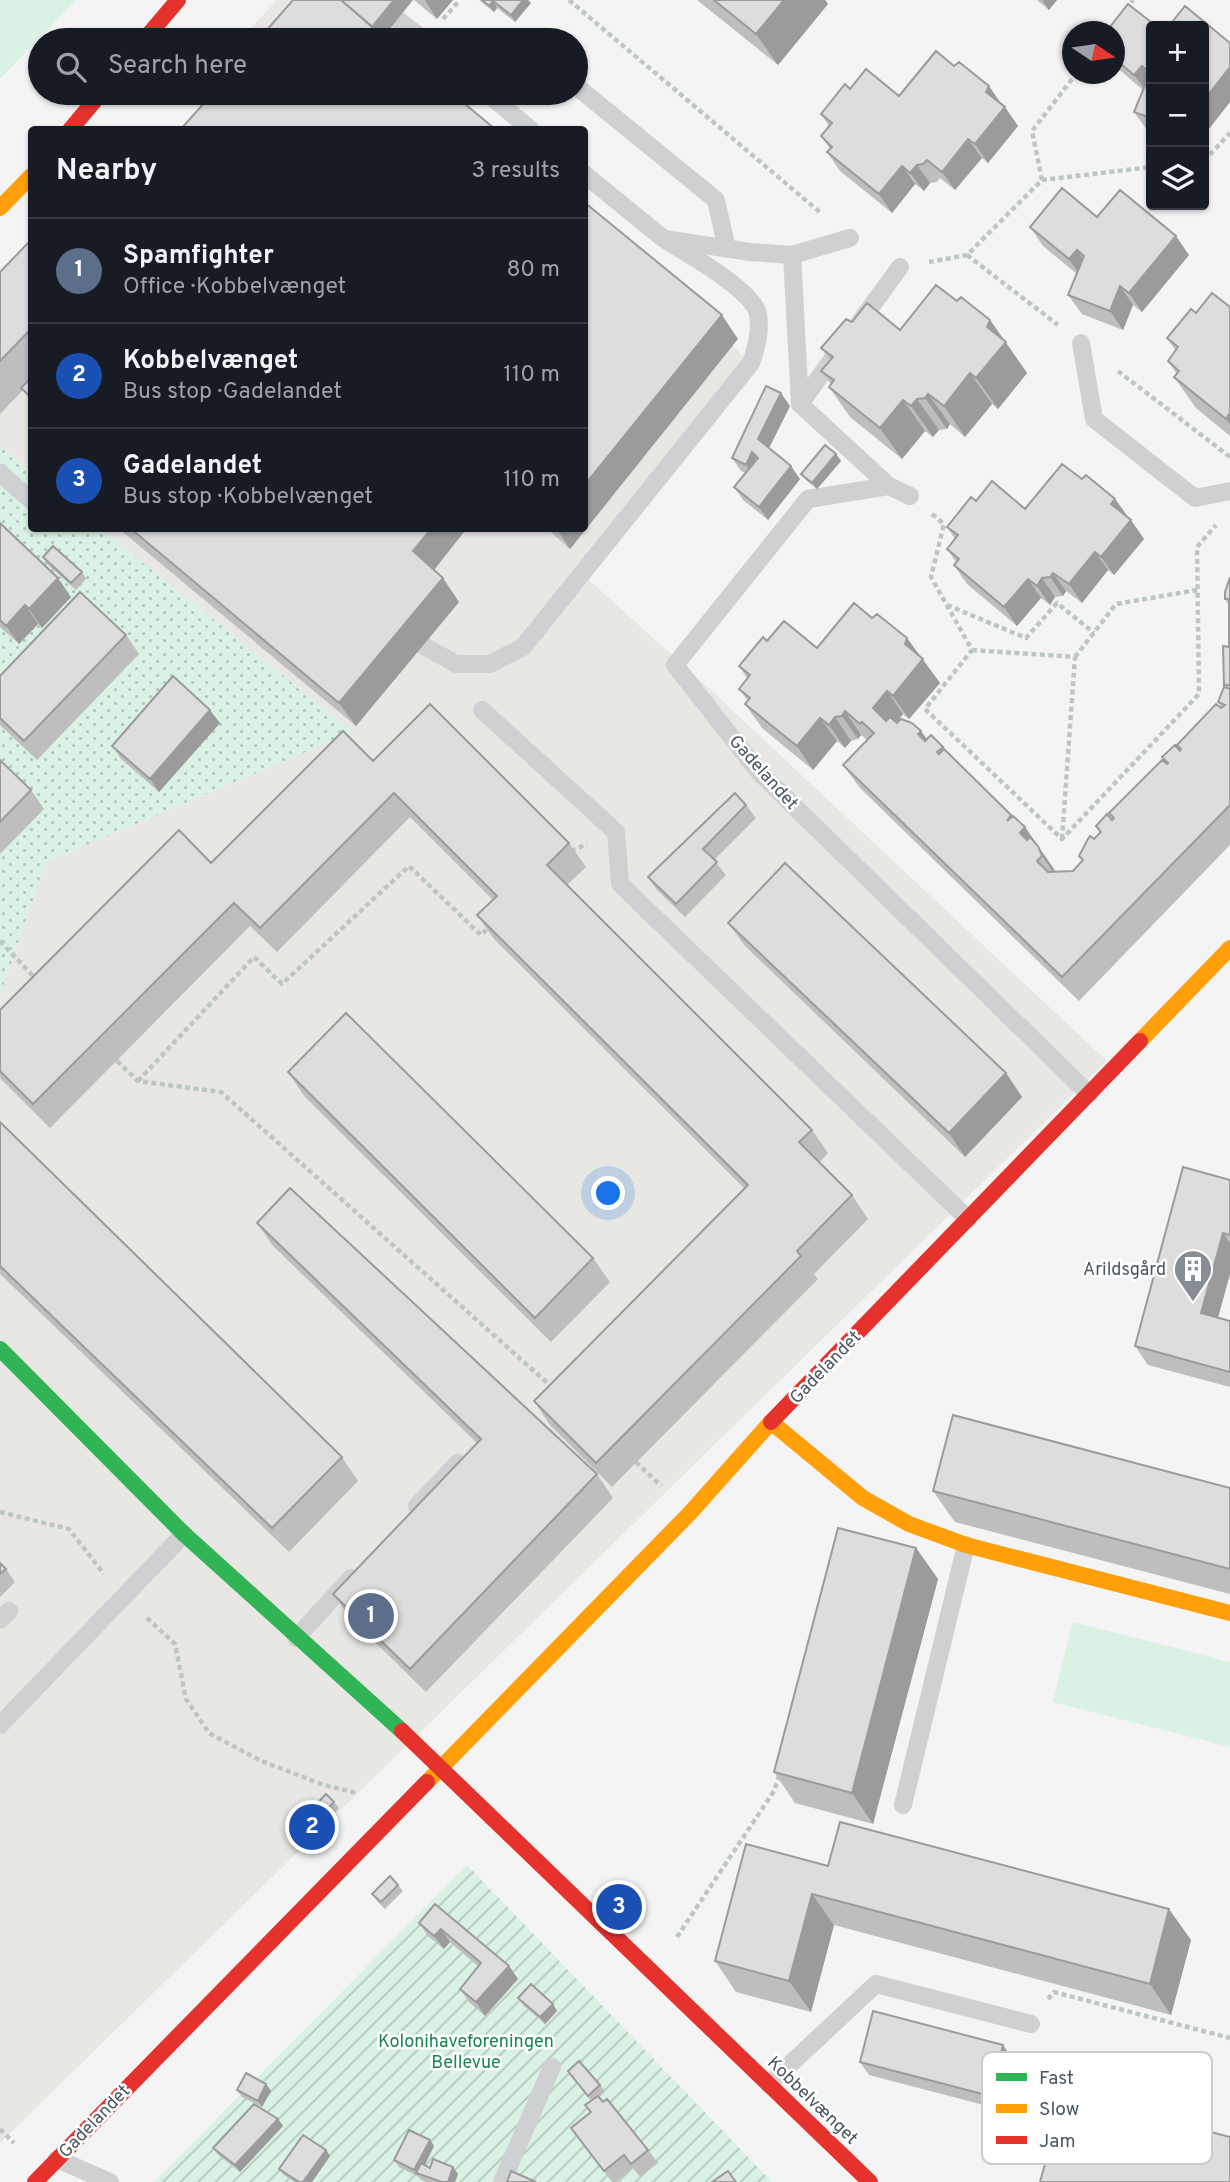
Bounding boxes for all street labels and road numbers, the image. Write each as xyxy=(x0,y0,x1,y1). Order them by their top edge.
street label: Gadelandet xyxy=(723,731,803,815)
street label: Gadelandet xyxy=(785,1327,867,1410)
street label: Kobbelvænget xyxy=(762,2052,862,2150)
street label: Gadelandet xyxy=(54,2081,136,2164)

